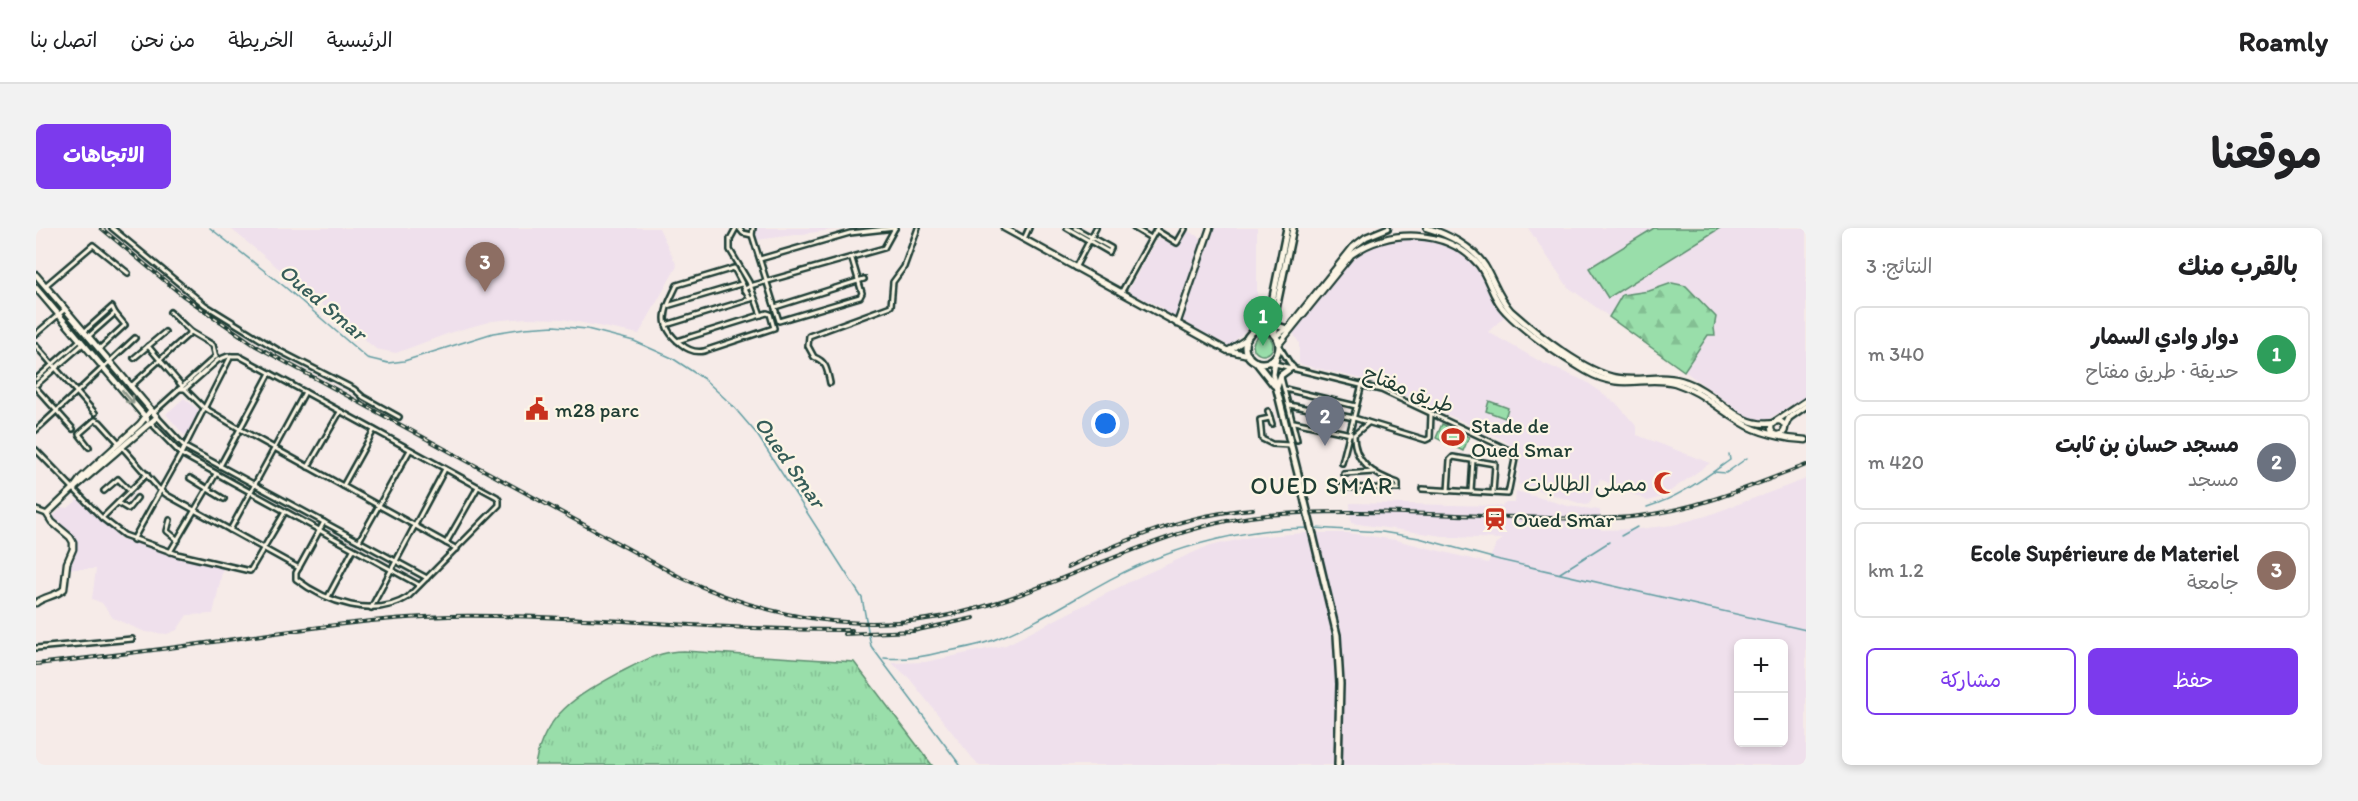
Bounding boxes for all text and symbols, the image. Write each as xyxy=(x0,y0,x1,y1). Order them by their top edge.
text: Roamly xyxy=(2238,24,2328,58)
text: اتصل بنا xyxy=(30,27,98,52)
text: من نحن xyxy=(131,27,195,52)
text: الخريطة xyxy=(228,27,294,52)
text: الرئيسية xyxy=(327,27,393,52)
button: الاتجاهات xyxy=(36,124,171,189)
text: موقعنا xyxy=(2211,128,2322,179)
pin: 3 xyxy=(466,242,504,292)
text: بالقرب منك xyxy=(2178,250,2298,282)
text: النتائج: 3 xyxy=(1866,254,1932,278)
water label: Oued Smar xyxy=(274,258,374,348)
pin: 1 xyxy=(1244,296,1282,346)
text: دوار وادي السمار xyxy=(2091,323,2239,350)
text: 340 m xyxy=(1868,342,1925,366)
text: 1 xyxy=(2272,342,2281,366)
text: حديقة · طريق مفتاح xyxy=(2085,359,2239,383)
street label: طريق مفتاح xyxy=(1359,360,1458,420)
one-way arrow xyxy=(121,389,135,404)
public building icon: m28 parc xyxy=(524,396,550,422)
pin: 2 xyxy=(1306,396,1344,446)
place label: m28 parc xyxy=(555,397,640,422)
your location xyxy=(1091,409,1120,438)
water label: Oued Smar xyxy=(749,411,833,515)
place label: Stade de Oued Smar xyxy=(1471,413,1573,462)
sports icon: Stade de Oued Smar xyxy=(1440,424,1466,450)
text: مسجد حسان بن ثابت xyxy=(2055,431,2239,458)
text: 420 m xyxy=(1868,450,1924,474)
text: 2 xyxy=(2271,450,2282,474)
text: مسجد xyxy=(2188,467,2239,491)
mosque icon: مصلى الطالبات xyxy=(1652,470,1678,496)
district label: OUED SMAR xyxy=(1250,471,1394,500)
place label: مصلى الطالبات xyxy=(1523,471,1647,498)
station icon: Oued Smar xyxy=(1482,506,1508,532)
place label: Oued Smar xyxy=(1513,507,1615,532)
text: Ecole Supérieure de Materiel xyxy=(1971,540,2239,567)
text: 1.2 km xyxy=(1868,558,1924,582)
text: 3 xyxy=(2271,558,2282,582)
text: جامعة xyxy=(2187,570,2239,594)
map controls xyxy=(1734,639,1788,747)
button: + xyxy=(1734,639,1788,693)
button: مشاركة xyxy=(1866,648,2076,715)
button: حفظ xyxy=(2088,648,2298,715)
button: − xyxy=(1734,693,1788,747)

